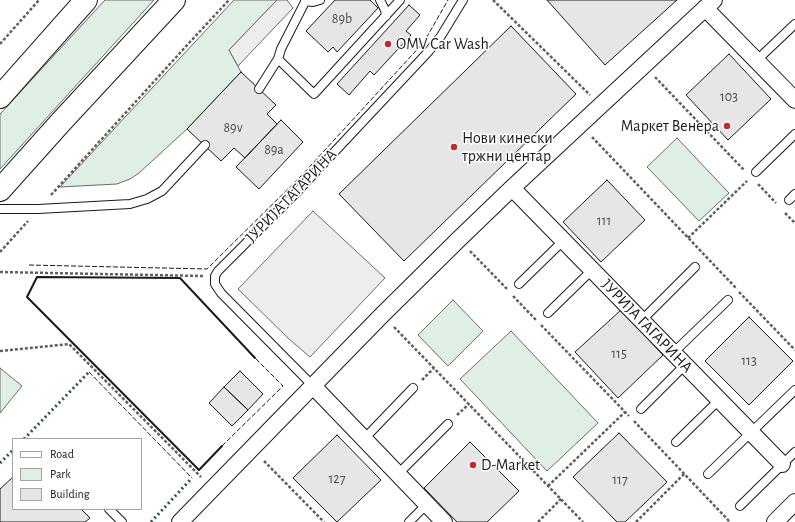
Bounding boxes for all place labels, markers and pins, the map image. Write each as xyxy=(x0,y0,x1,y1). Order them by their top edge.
place label: OMV Car Wash xyxy=(396,34,489,54)
marker: OMV Car Wash xyxy=(383,39,393,49)
place label: Маркет Венера xyxy=(620,116,719,136)
marker: Маркет Венера xyxy=(722,121,732,131)
place label: Нови кинески тржни центар xyxy=(462,128,553,166)
marker: Нови кинески тржни центар xyxy=(449,142,459,152)
place label: D-Market xyxy=(481,455,540,475)
marker: D-Market xyxy=(468,460,478,470)

